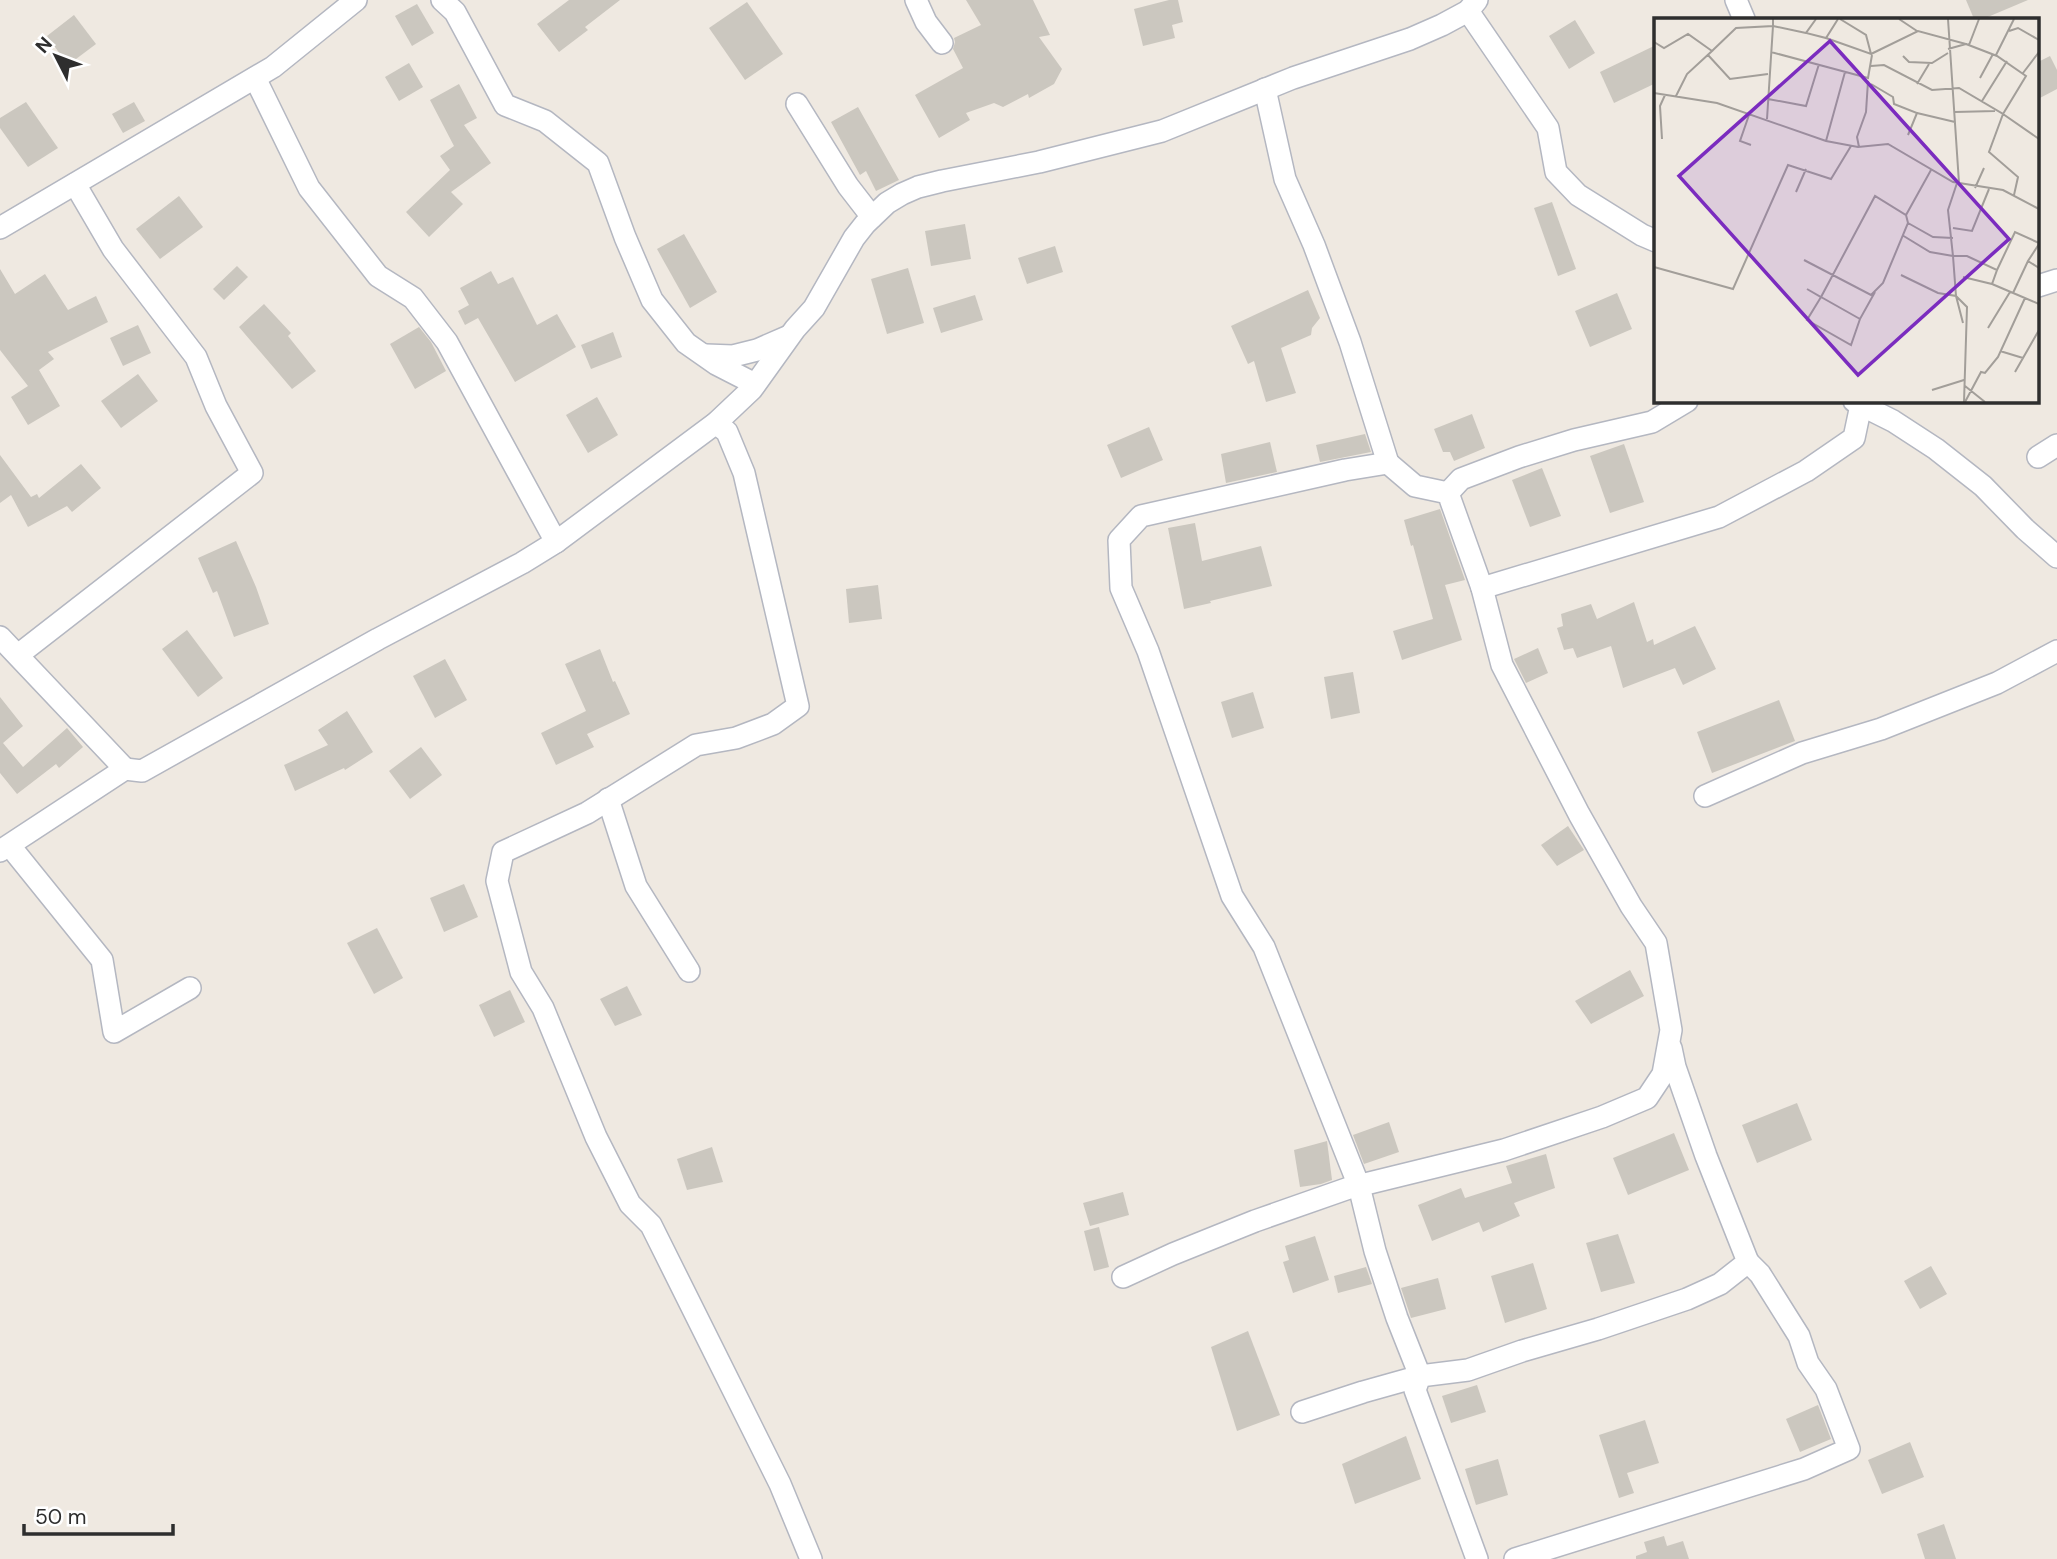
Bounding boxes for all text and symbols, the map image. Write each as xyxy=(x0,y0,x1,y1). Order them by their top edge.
inset map xyxy=(1654,18,2039,402)
north arrow xyxy=(21,21,91,91)
text: N xyxy=(30,31,58,58)
scale bar xyxy=(24,1492,173,1536)
text: 50 m xyxy=(35,1503,86,1531)

